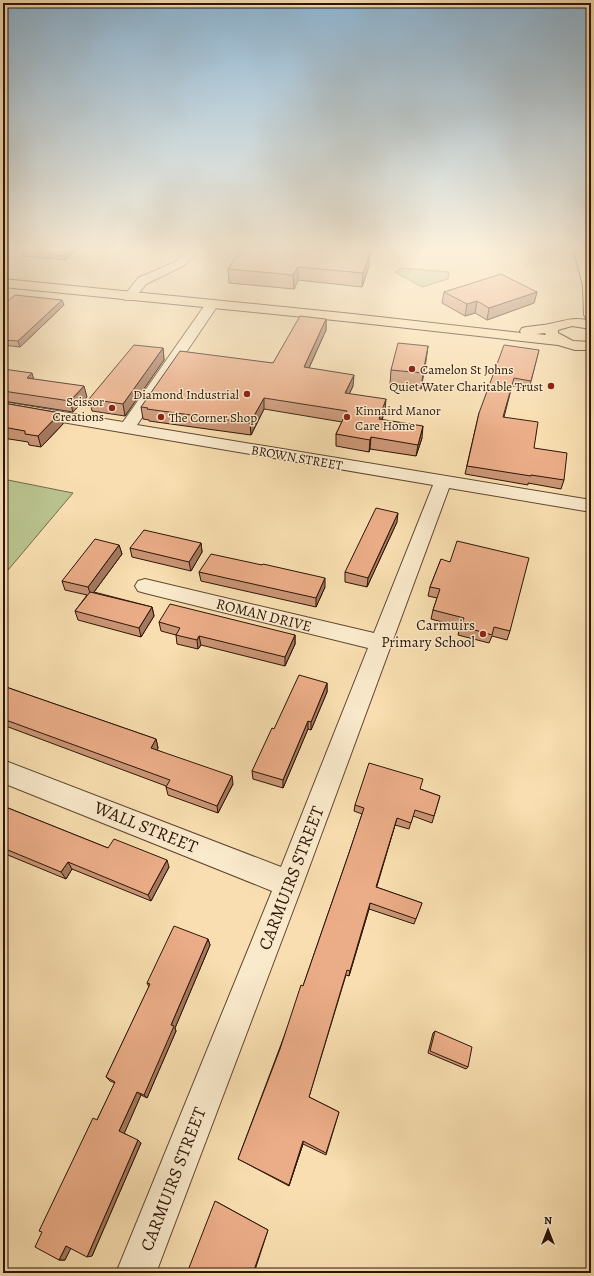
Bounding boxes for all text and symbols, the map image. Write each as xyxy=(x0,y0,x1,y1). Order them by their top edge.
place label: Camelon St Johns xyxy=(420,361,513,378)
marker: Camelon St Johns xyxy=(407,364,417,374)
place label: Quiet Water Charitable Trust xyxy=(389,378,544,395)
marker: Quiet Water Charitable Trust xyxy=(546,381,556,391)
place label: Diamond Industrial xyxy=(133,386,239,403)
marker: Diamond Industrial xyxy=(242,389,252,399)
place label: Scissor Creations xyxy=(53,393,104,425)
place label: Kinnaird Manor Care Home xyxy=(355,402,441,434)
marker: Scissor Creations xyxy=(107,403,117,413)
place label: The Corner Shop xyxy=(169,409,257,426)
marker: The Corner Shop xyxy=(156,412,166,422)
marker: Kinnaird Manor Care Home xyxy=(342,412,352,422)
street label: BROWN STREET xyxy=(250,441,344,474)
street label: ROMAN DRIVE xyxy=(214,593,314,637)
place label: Carmuirs Primary School xyxy=(381,615,475,652)
marker: Carmuirs Primary School xyxy=(478,629,488,639)
street label: WALL STREET xyxy=(90,795,201,859)
street label: CARMUIRS STREET xyxy=(252,802,330,953)
street label: CARMUIRS STREET xyxy=(134,1103,212,1254)
north arrow xyxy=(528,1210,568,1250)
text: N xyxy=(544,1213,552,1228)

